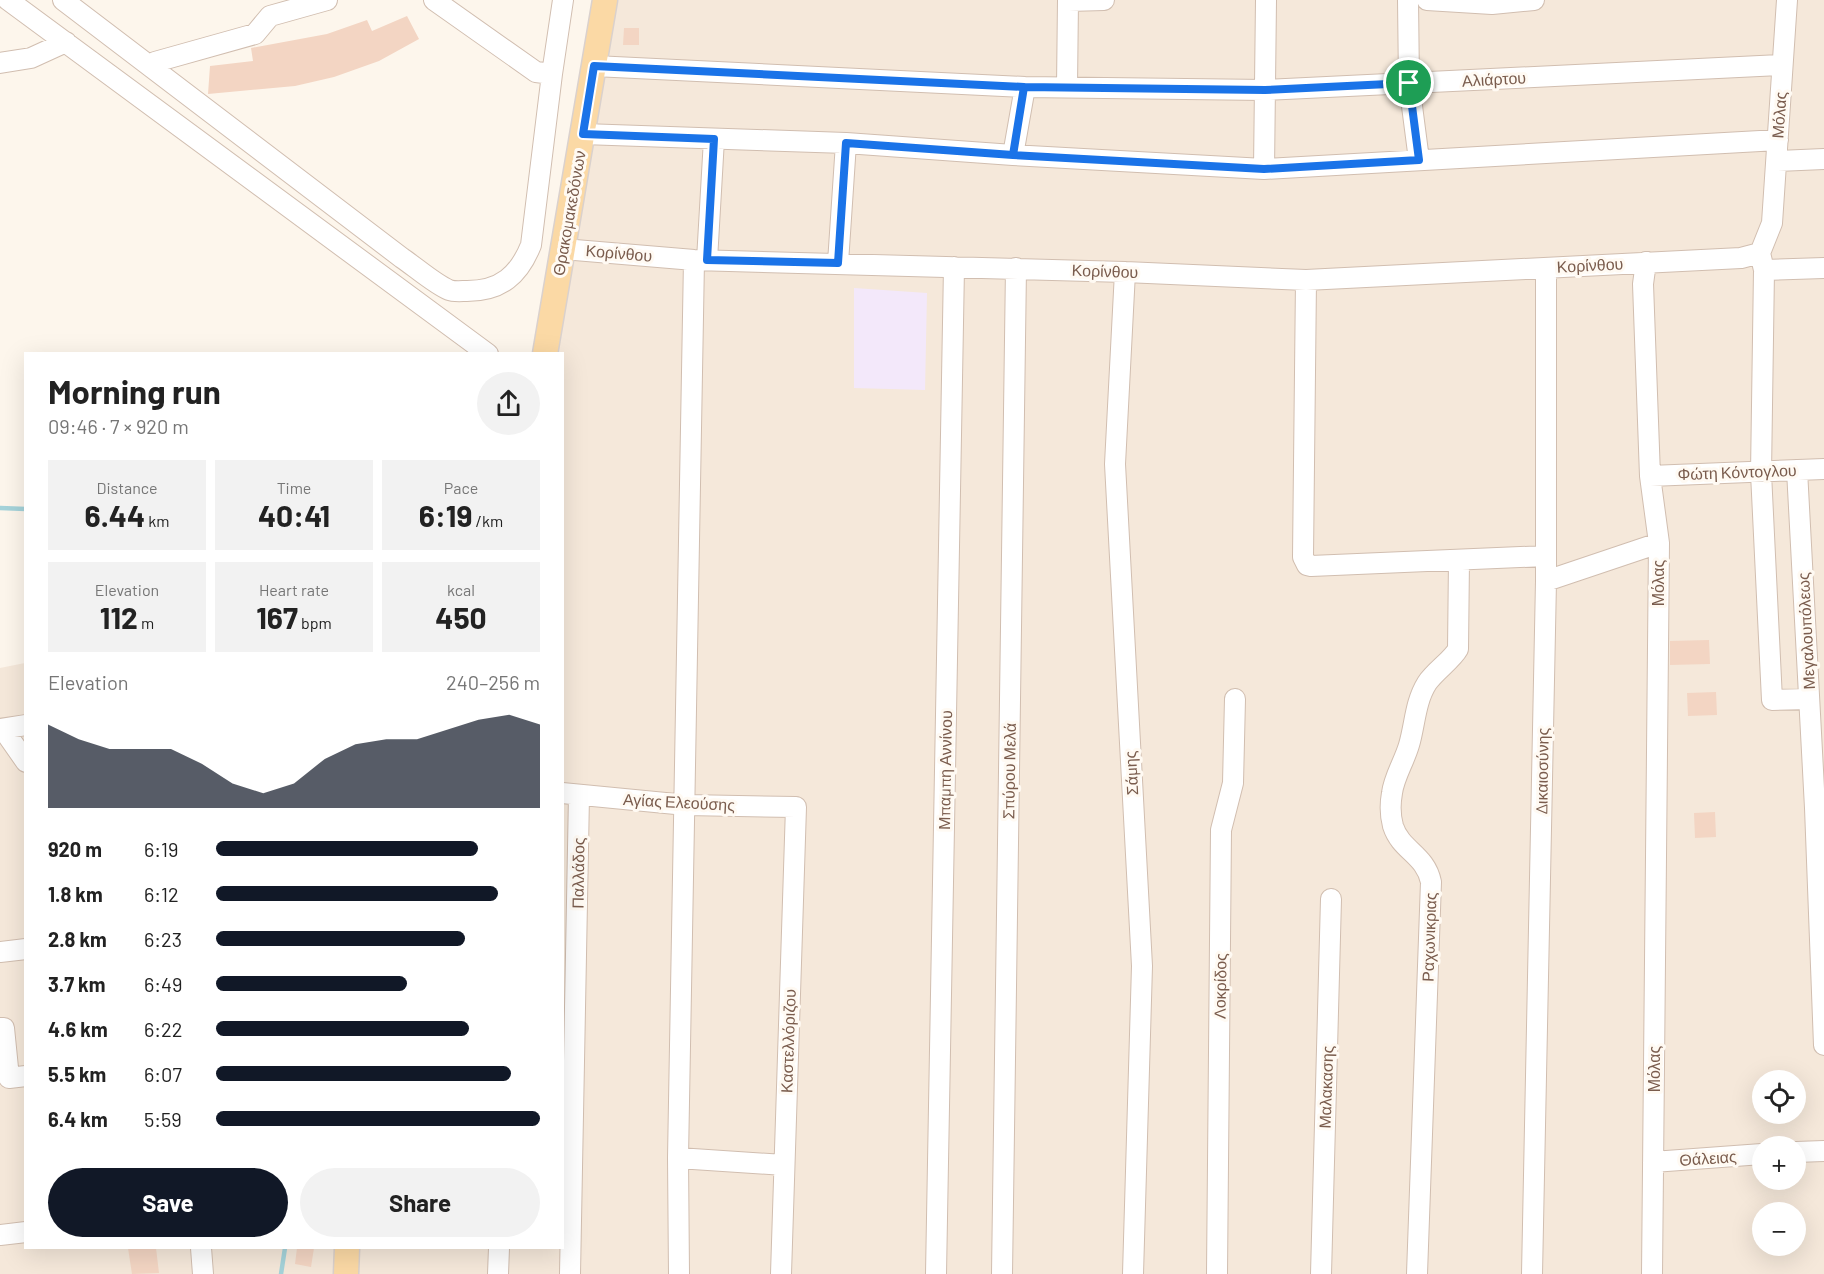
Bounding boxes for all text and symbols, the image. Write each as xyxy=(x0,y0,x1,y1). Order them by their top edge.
pin xyxy=(1383,57,1434,108)
icon: arrive xyxy=(1392,66,1425,99)
street label: Αλιάρτου xyxy=(1461,67,1526,90)
street label: Μόλας xyxy=(1767,91,1790,139)
street label: Θρακομακεδόνων xyxy=(548,149,589,277)
street label: Κορίνθου xyxy=(585,240,653,265)
street label: Κορίνθου xyxy=(1556,253,1624,276)
street label: Κορίνθου xyxy=(1071,260,1139,281)
text: Morning run xyxy=(48,371,221,411)
button: share xyxy=(477,372,540,435)
text: 09:46 · 7 × 920 m xyxy=(48,414,189,438)
street label: Φώτη Κόντογλου xyxy=(1677,460,1797,483)
text: Distance xyxy=(97,478,157,497)
text: Time xyxy=(277,478,311,497)
text: Pace xyxy=(444,478,478,497)
text: 6.44 xyxy=(85,497,145,533)
text: 40:41 xyxy=(258,497,330,533)
text: 6:19 xyxy=(419,497,472,533)
text: km xyxy=(145,511,169,530)
text: /km xyxy=(472,511,503,530)
street label: Μόλας xyxy=(1648,559,1667,606)
street label: Μεγαλουπόλεως xyxy=(1793,572,1818,690)
text: Elevation xyxy=(95,580,159,599)
text: Heart rate xyxy=(259,580,329,599)
text: kcal xyxy=(447,580,475,599)
text: 112 xyxy=(100,599,138,635)
text: 167 xyxy=(256,599,298,635)
text: 450 xyxy=(435,599,487,635)
text: m xyxy=(138,613,154,632)
text: bpm xyxy=(298,613,332,632)
text: Elevation xyxy=(48,670,129,694)
text: 240–256 m xyxy=(446,670,540,694)
street label: Μπαμπη Αννίνου xyxy=(934,710,955,830)
street label: Σπύρου Μελά xyxy=(998,723,1019,819)
street label: Δικαιοσύνης xyxy=(1531,727,1552,814)
street label: Σάμης xyxy=(1120,750,1141,796)
street label: Αγίας Ελεούσης xyxy=(623,789,736,814)
text: 920 m xyxy=(48,837,102,861)
text: 6:19 xyxy=(144,837,179,861)
street label: Παλλάδος xyxy=(567,837,588,909)
text: 1.8 km xyxy=(48,882,103,906)
text: 6:12 xyxy=(144,882,179,906)
street label: Ραχωνικριας xyxy=(1417,892,1440,982)
text: 2.8 km xyxy=(48,927,107,951)
text: 6:23 xyxy=(144,927,182,951)
street label: Λοκρίδος xyxy=(1209,953,1230,1019)
text: 3.7 km xyxy=(48,972,105,996)
text: 6:49 xyxy=(144,972,183,996)
street label: Καστελλόριζου xyxy=(776,989,800,1093)
text: 4.6 km xyxy=(48,1017,108,1041)
text: 6:22 xyxy=(144,1017,183,1041)
street label: Μαλακασης xyxy=(1315,1045,1336,1129)
street label: Μόλας xyxy=(1644,1045,1663,1092)
text: 5.5 km xyxy=(48,1062,106,1086)
text: 6:07 xyxy=(144,1062,182,1086)
map controls xyxy=(1752,1070,1806,1256)
button: locate xyxy=(1752,1070,1806,1124)
text: 6.4 km xyxy=(48,1107,108,1131)
text: 5:59 xyxy=(144,1107,182,1131)
button: + xyxy=(1752,1136,1806,1190)
street label: Θάλειας xyxy=(1679,1146,1738,1169)
button: Save xyxy=(48,1168,288,1237)
button: Share xyxy=(300,1168,540,1237)
button: − xyxy=(1752,1202,1806,1256)

